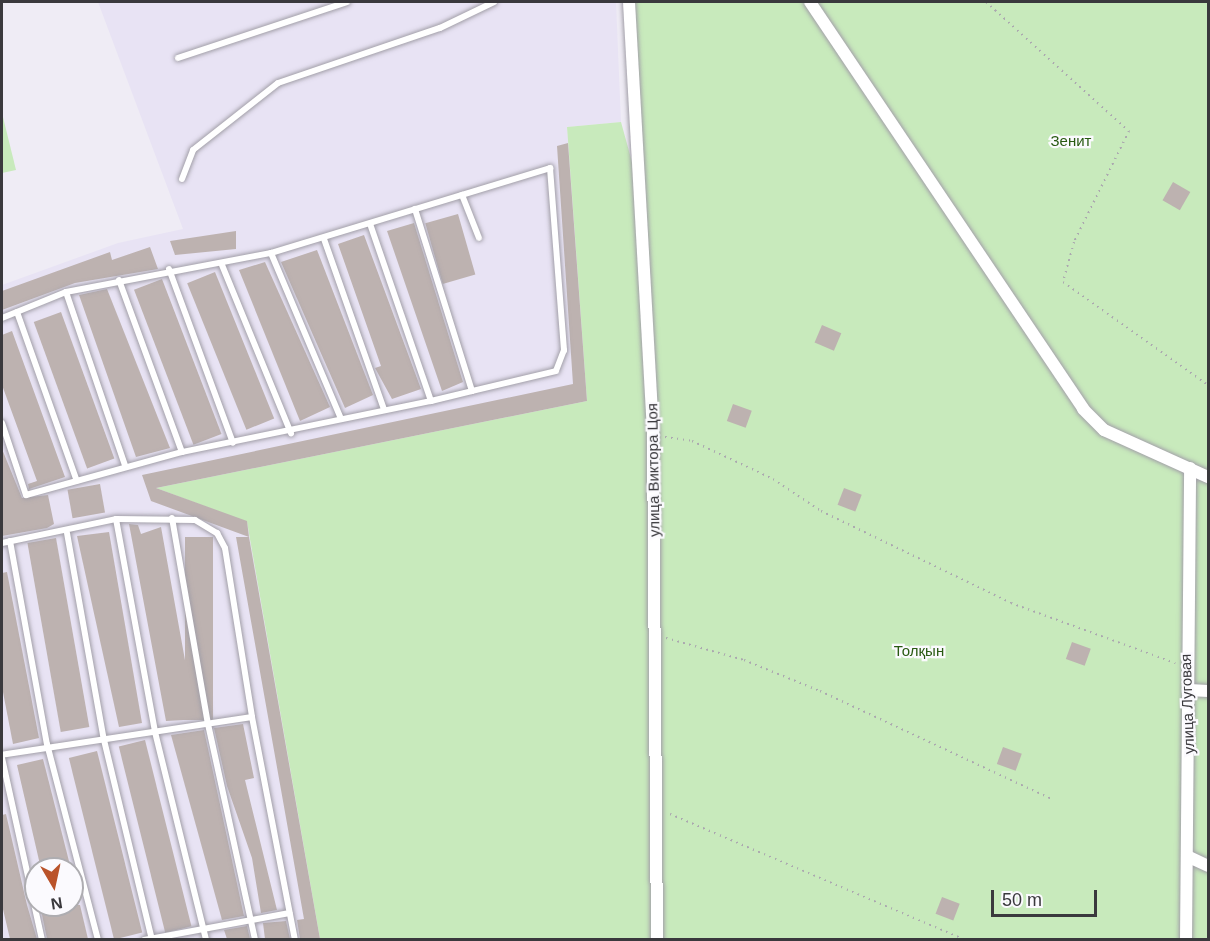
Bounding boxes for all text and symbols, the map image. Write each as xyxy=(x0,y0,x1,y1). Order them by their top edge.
park label: Зенит xyxy=(1051,132,1091,150)
street label: улица Виктора Цоя xyxy=(643,403,663,537)
park label: Толқын xyxy=(894,642,944,660)
street label: улица Луговая xyxy=(1176,653,1198,755)
north arrow xyxy=(24,857,84,917)
scale bar xyxy=(994,878,1100,916)
text: 50 m xyxy=(1002,890,1042,910)
text: N xyxy=(50,894,64,913)

